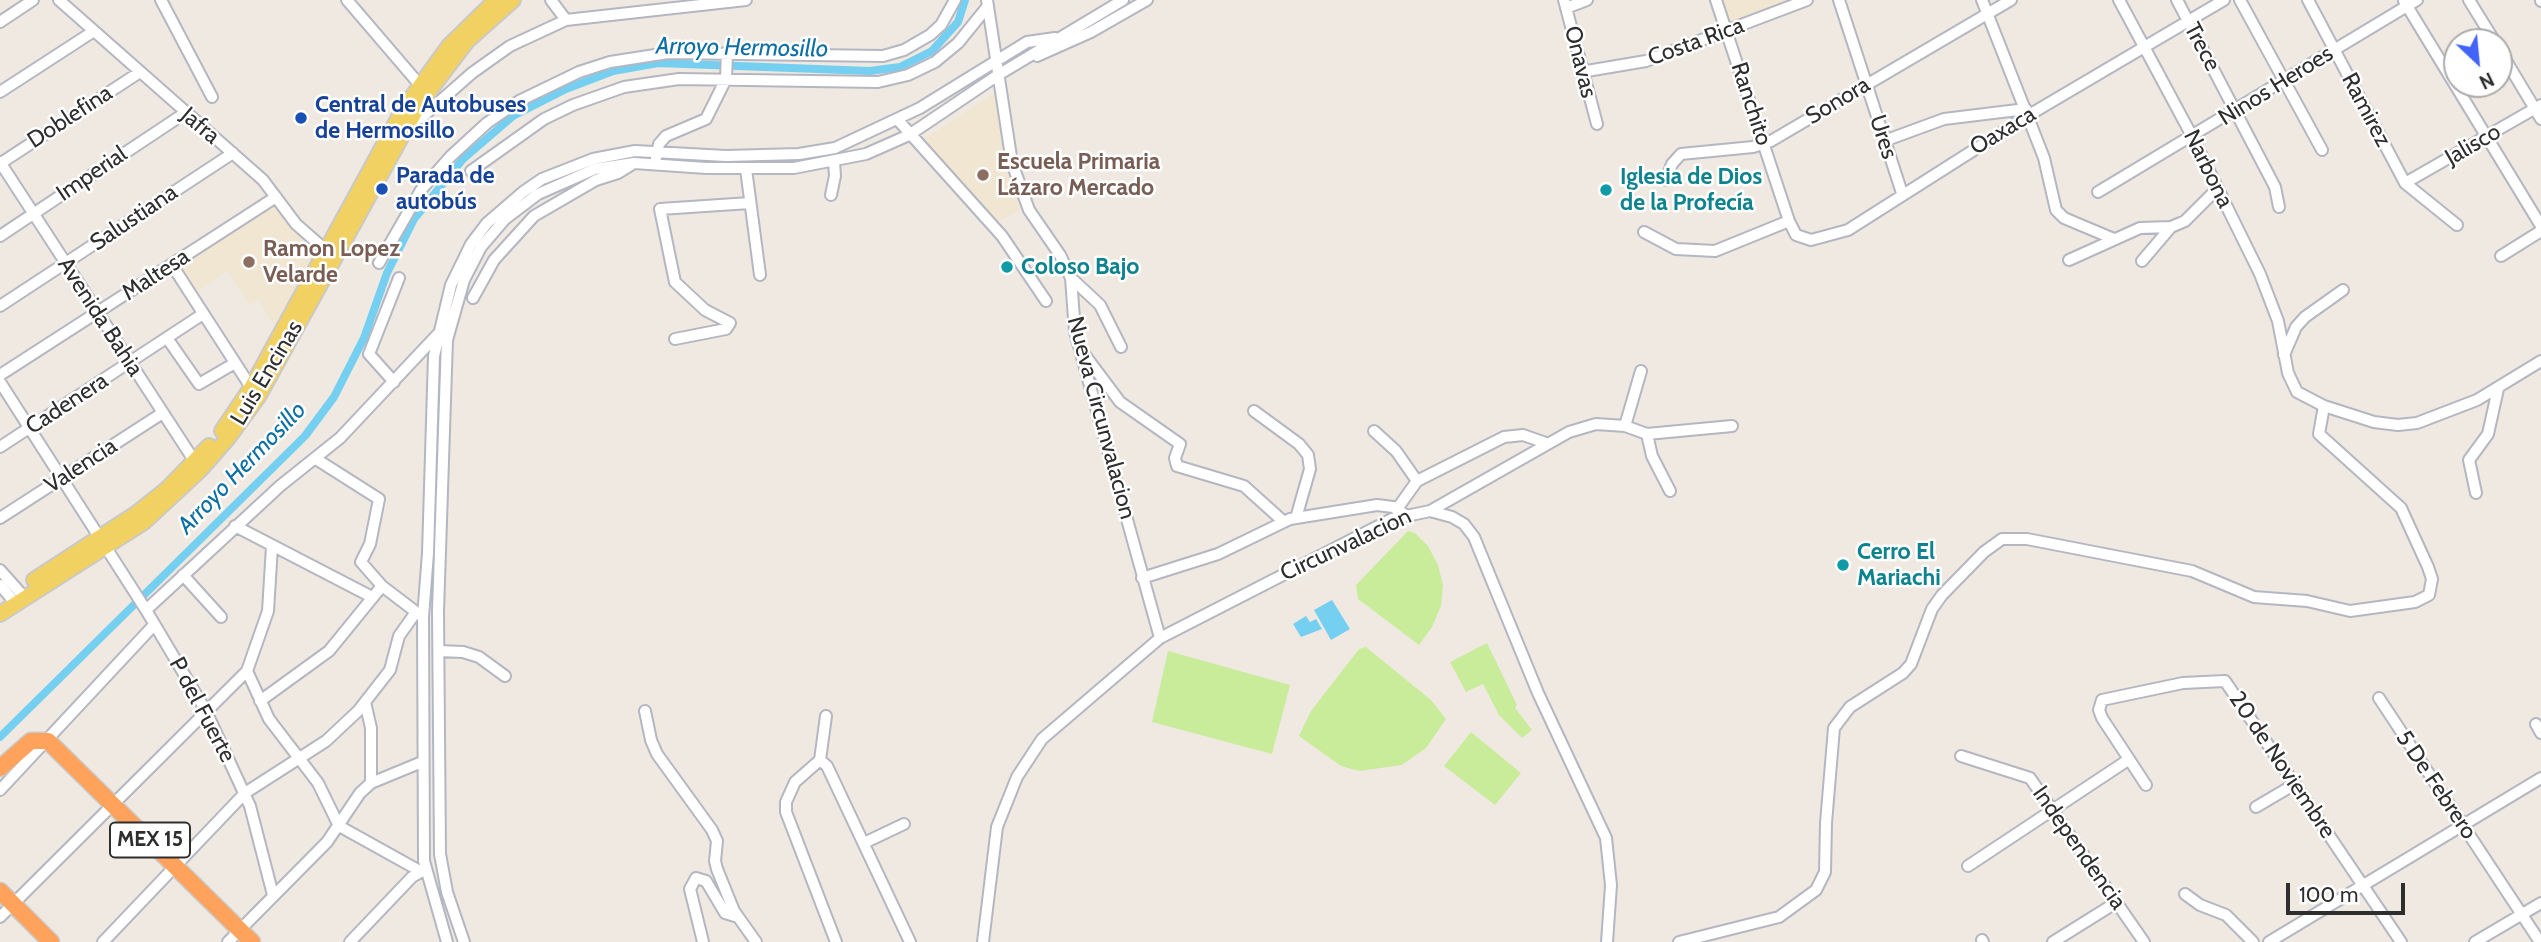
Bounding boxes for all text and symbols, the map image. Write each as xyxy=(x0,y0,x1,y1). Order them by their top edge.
street label: Costa Rica xyxy=(1644,12,1748,72)
street label: Trece xyxy=(2178,18,2226,76)
street label: Onavas xyxy=(1558,23,1602,101)
north arrow xyxy=(2443,28,2513,98)
water label: Arroyo Hermosillo xyxy=(656,32,828,64)
street label: Ninos Heroes xyxy=(2214,40,2338,132)
street label: Ranchito xyxy=(1725,59,1777,149)
text: N xyxy=(2475,67,2498,94)
street label: Ramirez xyxy=(2335,68,2397,152)
street label: Sonora xyxy=(1801,71,1875,131)
street label: Doblefina xyxy=(22,79,118,155)
place label: Central de Autobuses de Hermosillo xyxy=(315,91,526,145)
street label: Oaxaca xyxy=(1965,101,2041,161)
street label: Jafra xyxy=(175,102,225,150)
marker: Central de Autobuses de Hermosillo xyxy=(293,110,309,126)
street label: Ures xyxy=(1863,112,1903,162)
street label: Jalisco xyxy=(2440,118,2506,172)
street label: Narbona xyxy=(2177,125,2239,213)
street label: Imperial xyxy=(52,140,132,208)
place label: Escuela Primaria Lázaro Mercado xyxy=(997,148,1160,202)
place label: Parada de autobús xyxy=(396,162,495,216)
place label: Iglesia de Dios de la Profecía xyxy=(1620,163,1762,217)
marker: Escuela Primaria Lázaro Mercado xyxy=(975,167,991,183)
street label: Salustiana xyxy=(85,179,183,257)
marker: Parada de autobús xyxy=(374,181,390,197)
marker: Iglesia de Dios de la Profecía xyxy=(1598,182,1614,198)
place label: Ramon Lopez Velarde xyxy=(263,235,400,289)
street label: Maltesa xyxy=(117,243,195,307)
street label: Avenida Bahia xyxy=(51,252,149,382)
place label: Coloso Bajo xyxy=(1021,253,1139,281)
marker: Ramon Lopez Velarde xyxy=(241,254,257,270)
marker: Coloso Bajo xyxy=(999,259,1015,275)
street label: Nueva Circunvalacion xyxy=(1061,314,1141,522)
street label: Luis Encinas xyxy=(225,316,309,430)
street label: Cadenera xyxy=(21,367,113,441)
water label: Arroyo Hermosillo xyxy=(172,396,312,540)
street label: Valencia xyxy=(40,433,122,499)
street label: Circunvalacion xyxy=(1276,503,1416,587)
place label: Cerro El Mariachi xyxy=(1857,538,1941,592)
marker: Cerro El Mariachi xyxy=(1835,557,1851,573)
street label: P del Fuerte xyxy=(163,653,241,767)
street label: 20 de Noviembre xyxy=(2223,686,2341,844)
street label: 5 De Febrero xyxy=(2390,725,2482,845)
street label: Independencia xyxy=(2026,781,2132,915)
road number: MEX 15 xyxy=(110,822,190,858)
scale bar xyxy=(2289,869,2408,913)
text: 100 m xyxy=(2299,882,2358,907)

